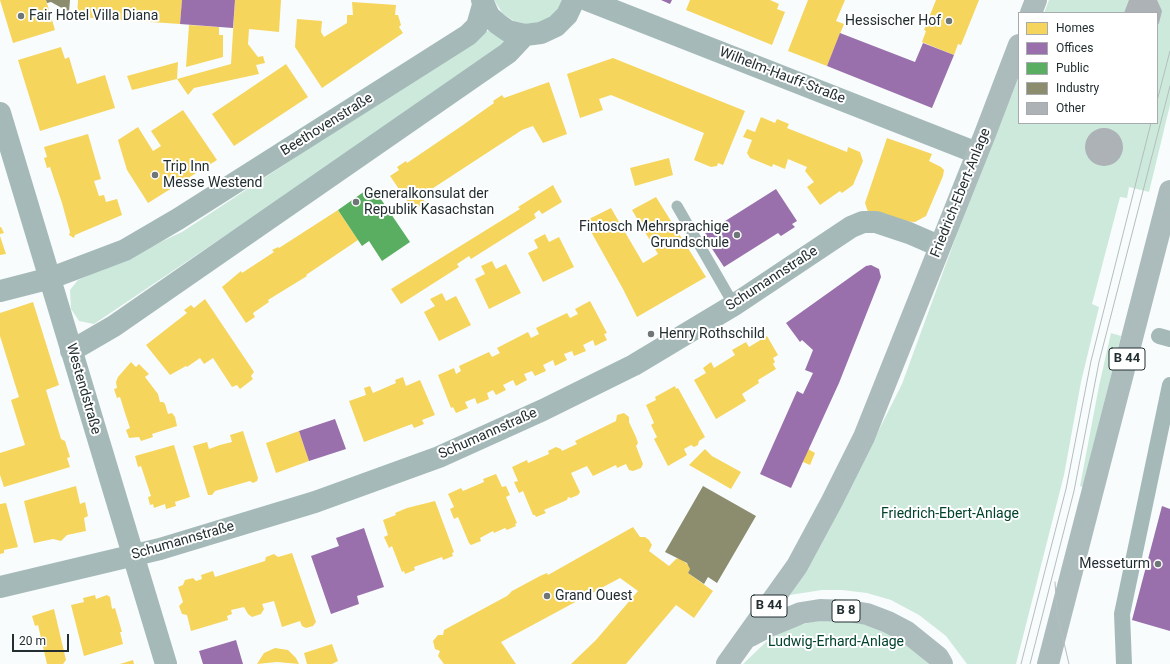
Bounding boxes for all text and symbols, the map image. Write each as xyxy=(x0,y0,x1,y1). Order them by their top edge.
place label: Fair Hotel Villa Diana xyxy=(29,8,158,24)
marker: Fair Hotel Villa Diana xyxy=(16,11,26,21)
legend xyxy=(1018,12,1158,124)
place label: Hessischer Hof xyxy=(845,13,941,29)
marker: Hessischer Hof xyxy=(944,16,954,26)
text: Homes xyxy=(1056,21,1094,35)
text: Offices xyxy=(1056,41,1093,55)
street label: Wilhelm-Hauff-Straße xyxy=(717,44,847,108)
text: Public xyxy=(1056,61,1089,75)
text: Industry xyxy=(1056,81,1099,95)
street label: Beethovenstraße xyxy=(278,90,376,160)
text: Other xyxy=(1056,101,1085,115)
street label: Friedrich-Ebert-Anlage xyxy=(927,126,995,260)
place label: Trip Inn Messe Westend xyxy=(163,159,262,192)
marker: Trip Inn Messe Westend xyxy=(150,170,160,180)
place label: Generalkonsulat der Republik Kasachstan xyxy=(364,186,494,218)
marker: Generalkonsulat der Republik Kasachstan xyxy=(351,197,361,207)
place label: Fintosch Mehrsprachige Grundschule xyxy=(579,219,729,252)
marker: Fintosch Mehrsprachige Grundschule xyxy=(732,230,742,240)
street label: Schumannstraße xyxy=(723,243,821,315)
place label: Henry Rothschild xyxy=(659,326,765,342)
marker: Henry Rothschild xyxy=(646,329,656,339)
street label: Westendstraße xyxy=(62,341,104,437)
road number: B 44 xyxy=(1109,348,1145,370)
street label: Schumannstraße xyxy=(436,405,540,463)
park label: Friedrich-Ebert-Anlage xyxy=(881,506,1019,522)
street label: Schumannstraße xyxy=(130,518,236,564)
place label: Messeturm xyxy=(1079,556,1150,572)
marker: Messeturm xyxy=(1153,559,1163,569)
place label: Grand Ouest xyxy=(555,588,632,604)
marker: Grand Ouest xyxy=(542,591,552,601)
road number: B 44 xyxy=(751,595,787,617)
road number: B 8 xyxy=(832,600,860,622)
scale bar xyxy=(14,626,71,652)
text: 20 m xyxy=(19,634,46,648)
park label: Ludwig-Erhard-Anlage xyxy=(768,634,904,650)

